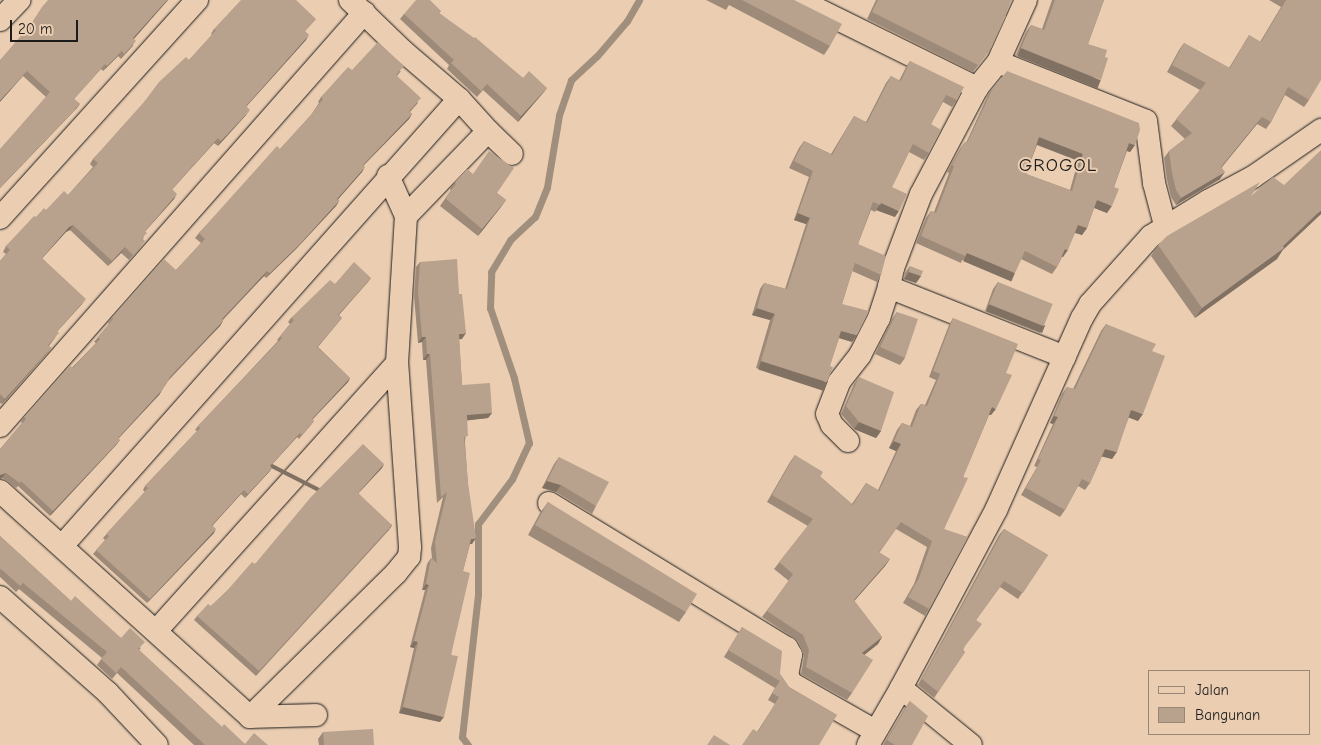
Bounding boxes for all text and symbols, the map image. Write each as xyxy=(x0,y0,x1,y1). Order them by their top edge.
scale bar xyxy=(12,10,80,42)
text: 20 m xyxy=(18,20,52,38)
district label: GROGOL xyxy=(1018,155,1098,177)
legend xyxy=(1148,670,1311,735)
text: Jalan xyxy=(1195,681,1229,699)
text: Bangunan xyxy=(1195,706,1260,724)

